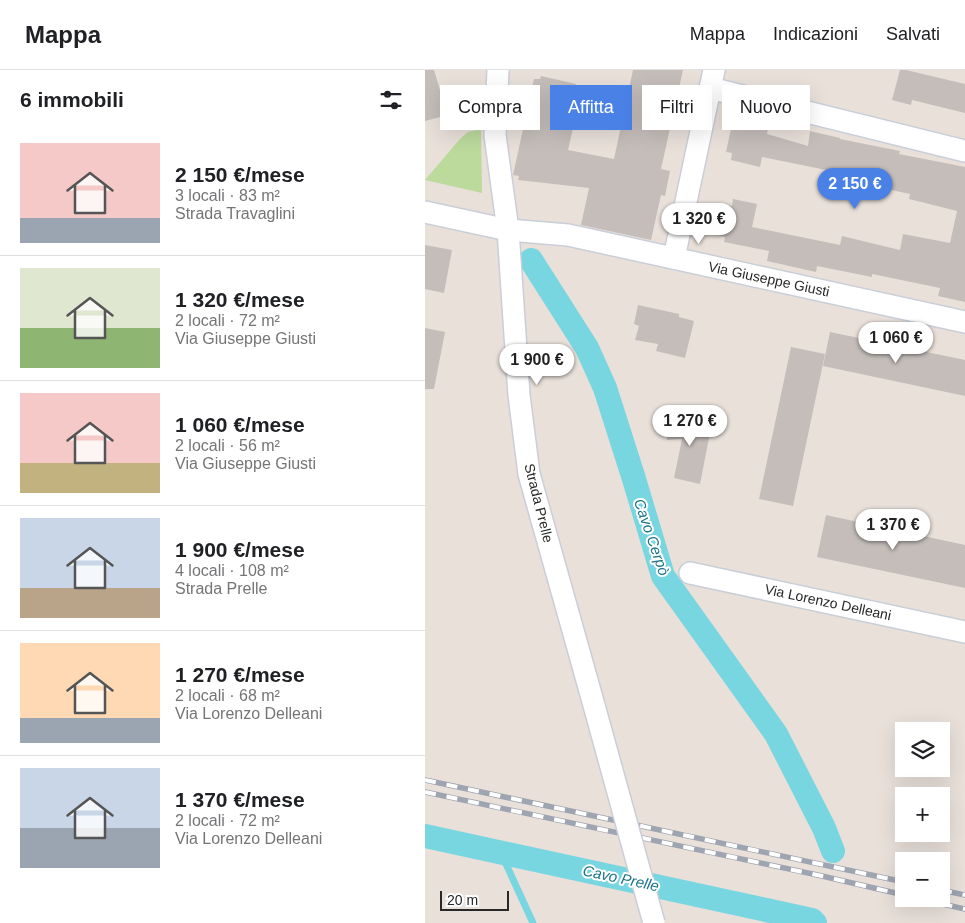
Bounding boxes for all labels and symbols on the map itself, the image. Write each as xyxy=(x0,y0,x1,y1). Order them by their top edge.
pin: 2 150 € xyxy=(809,168,901,210)
pin: 1 320 € xyxy=(653,202,745,245)
street label: Via Giuseppe Giusti xyxy=(707,258,831,300)
pin: 1 060 € xyxy=(850,322,942,364)
pin: 1 900 € xyxy=(491,344,583,386)
pin: 1 270 € xyxy=(644,404,736,447)
street label: Strada Prelle xyxy=(521,462,557,544)
water label: Cavo Cerpò xyxy=(631,496,673,578)
pin: 1 370 € xyxy=(847,508,939,551)
street label: Via Lorenzo Delleani xyxy=(763,581,893,623)
water label: Cavo Prelle xyxy=(581,862,661,894)
scale bar xyxy=(440,888,509,911)

